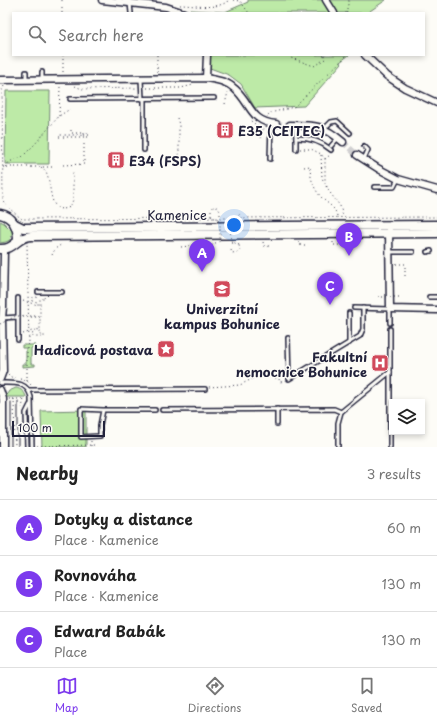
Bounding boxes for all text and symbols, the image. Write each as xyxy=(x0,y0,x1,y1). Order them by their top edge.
search box xyxy=(12,12,425,56)
icon: search xyxy=(26,23,48,45)
text: Search here xyxy=(58,23,144,46)
building icon: E35 (CEITEC) xyxy=(215,120,235,140)
place label: E35 (CEITEC) xyxy=(238,121,325,140)
building icon: E34 (FSPS) xyxy=(106,150,126,170)
place label: E34 (FSPS) xyxy=(129,151,201,170)
street label: Kamenice xyxy=(147,205,207,224)
your location xyxy=(224,215,244,235)
pin: B xyxy=(336,223,362,256)
pin: A xyxy=(189,239,215,272)
pin: C xyxy=(317,272,343,305)
school or university icon: Univerzitní kampus Bohunice xyxy=(212,279,232,299)
place label: Univerzitní kampus Bohunice xyxy=(164,299,280,333)
place icon: Hadicová postava xyxy=(156,339,176,359)
place label: Hadicová postava xyxy=(34,340,154,359)
place label: Fakultní nemocnice Bohunice xyxy=(236,347,368,381)
hospital icon: Fakultní nemocnice Bohunice xyxy=(370,353,390,373)
map controls xyxy=(389,399,425,435)
button: layers xyxy=(389,399,425,435)
scale bar xyxy=(12,419,105,438)
text: 100 m xyxy=(18,419,52,436)
text: Nearby xyxy=(16,460,78,486)
text: 3 results xyxy=(367,464,421,483)
text: Dotyky a distance xyxy=(54,507,193,530)
text: A xyxy=(24,518,34,537)
text: 60 m xyxy=(387,518,421,537)
text: Place · Kamenice xyxy=(54,530,159,549)
text: Rovnováha xyxy=(54,563,137,586)
text: B xyxy=(25,574,33,593)
text: 130 m xyxy=(382,574,421,593)
text: Place · Kamenice xyxy=(54,586,159,605)
text: Edward Babák xyxy=(54,619,166,642)
text: C xyxy=(24,630,34,649)
text: 130 m xyxy=(382,630,421,649)
text: Place xyxy=(54,642,87,661)
tab: Map xyxy=(55,675,78,716)
tab: Directions xyxy=(188,675,241,716)
tab: Saved xyxy=(351,675,382,716)

